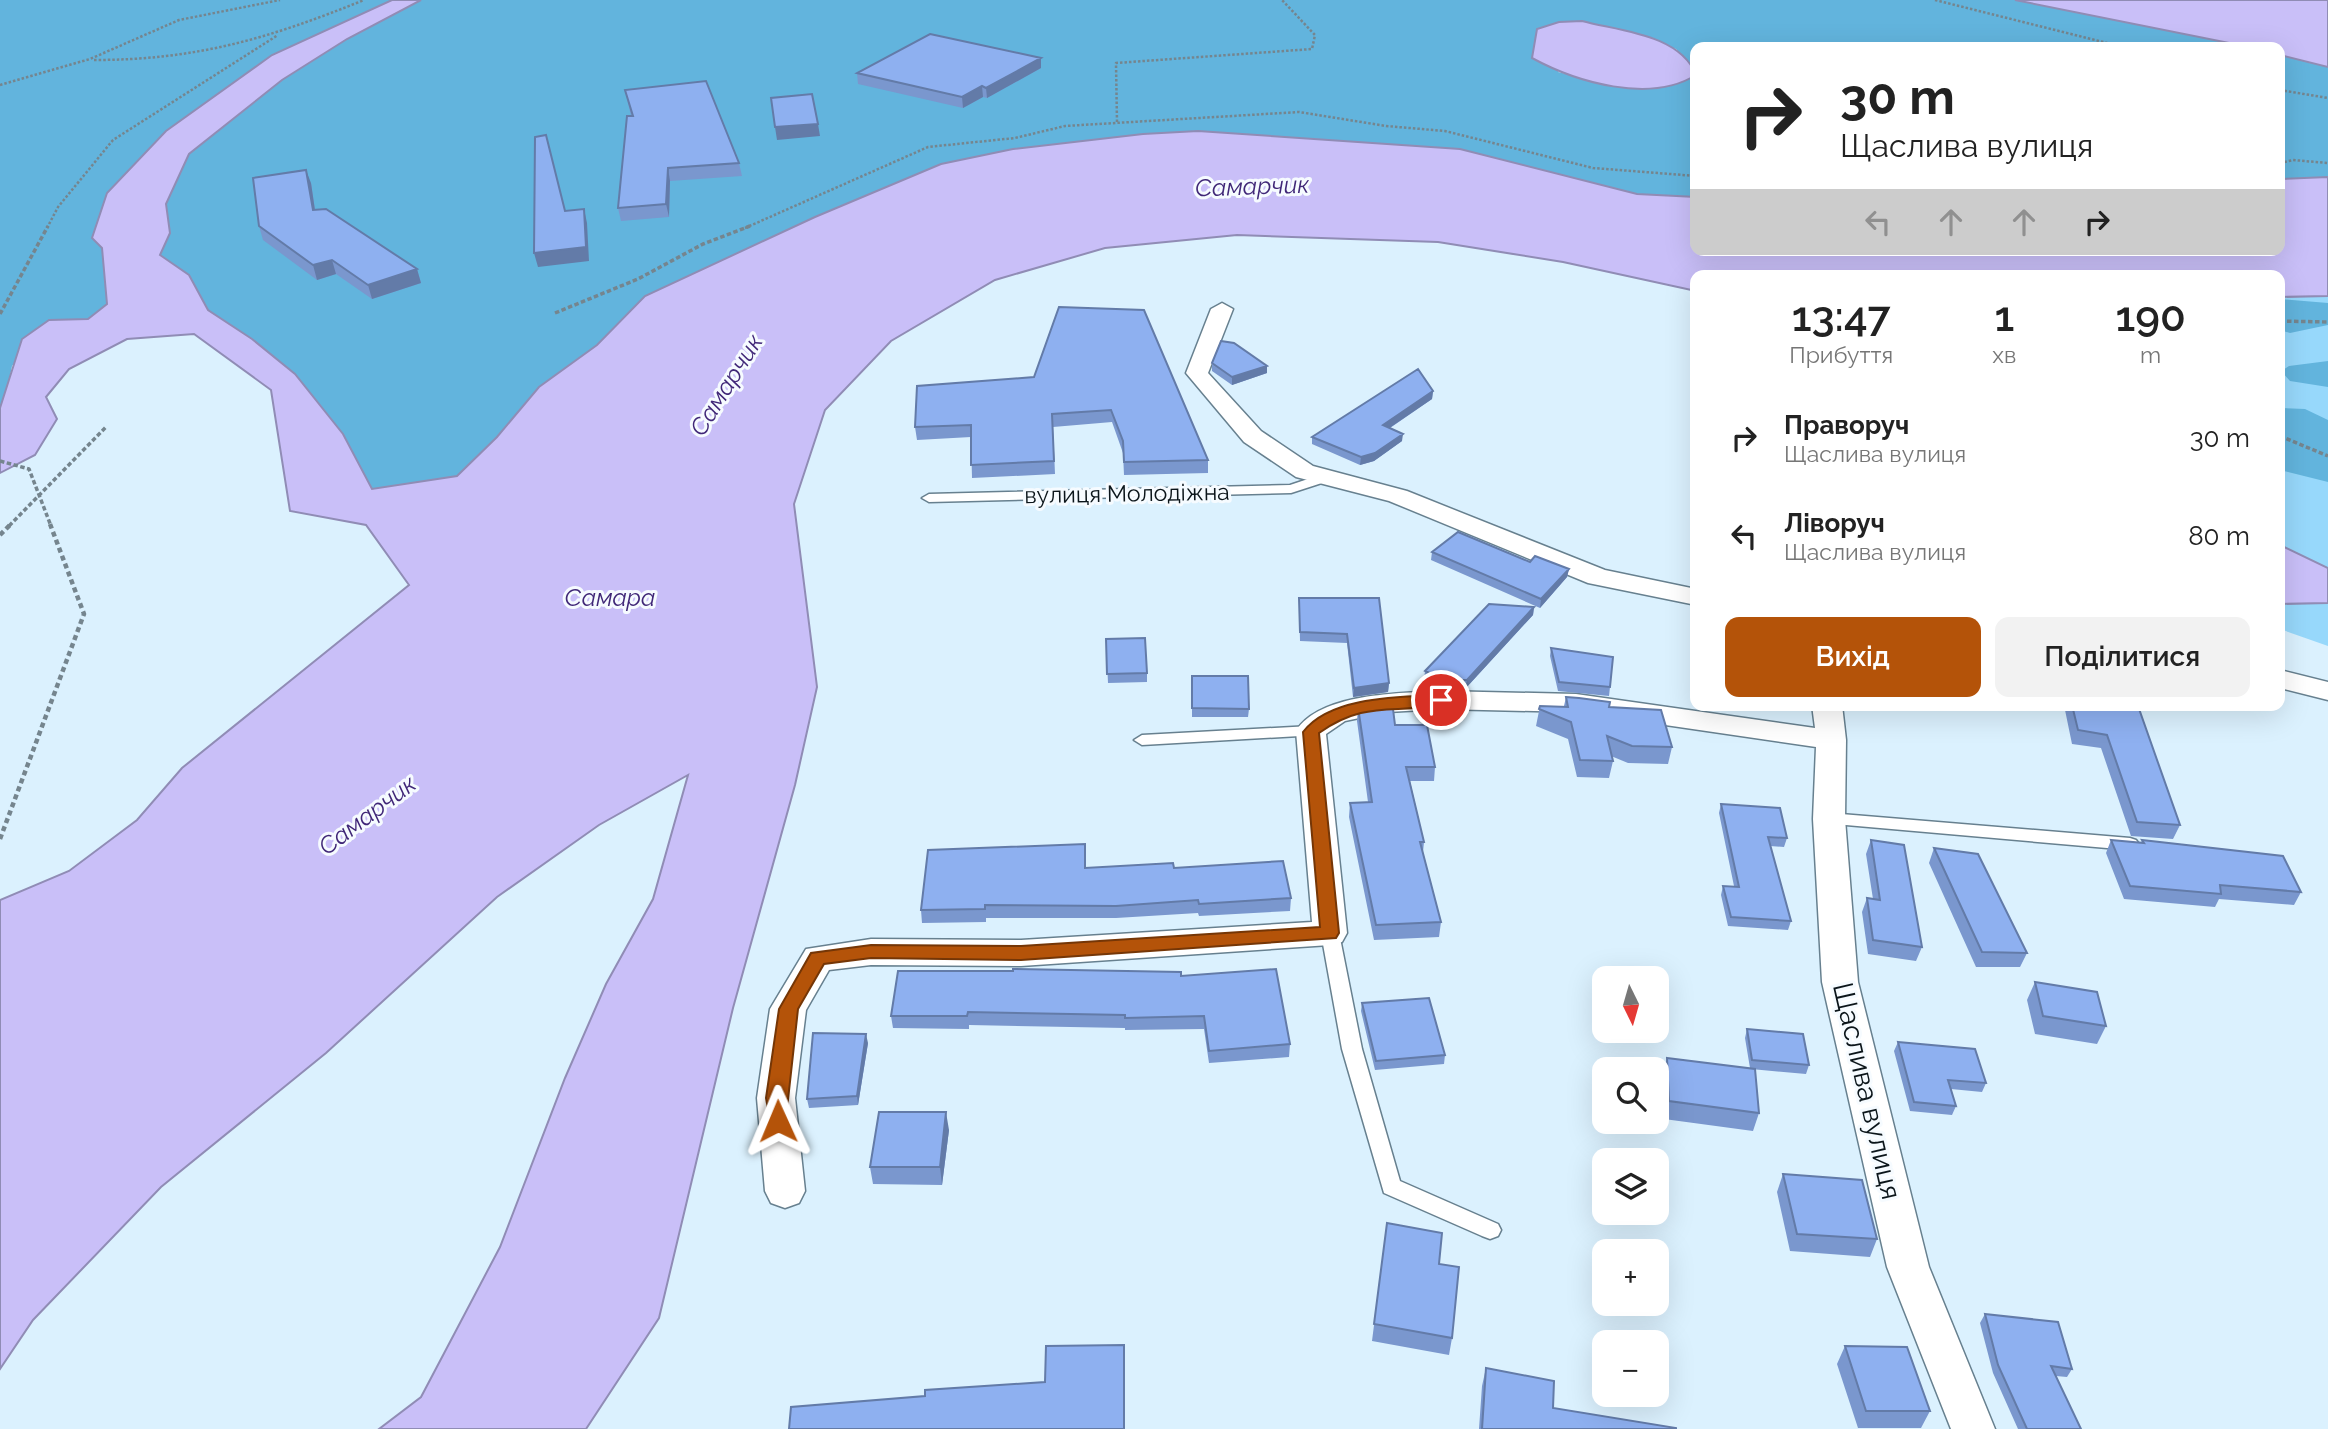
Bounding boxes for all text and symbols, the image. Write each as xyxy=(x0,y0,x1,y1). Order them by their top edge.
text: 30 m xyxy=(1840,68,1955,125)
icon: right xyxy=(1725,70,1816,161)
text: Щаслива вулиця xyxy=(1840,127,2093,164)
water label: Самарчик xyxy=(1194,170,1310,202)
icon: left xyxy=(1859,203,1897,241)
icon: ahead xyxy=(1932,203,1970,241)
icon: ahead xyxy=(2005,203,2043,241)
icon: right xyxy=(2078,203,2116,241)
text: 13:47 xyxy=(1792,292,1891,341)
text: 1 xyxy=(1994,292,2014,341)
text: 190 xyxy=(2115,292,2186,341)
water label: Самарчик xyxy=(683,329,769,441)
text: Прибуття xyxy=(1789,341,1893,368)
text: хв xyxy=(1992,341,2016,368)
text: m xyxy=(2140,341,2161,368)
text: Праворуч xyxy=(1784,410,1909,440)
icon: right xyxy=(1725,419,1763,457)
text: 30 m xyxy=(2190,423,2250,453)
text: Щаслива вулиця xyxy=(1784,440,1966,467)
street label: вулиця Молодіжна xyxy=(1024,478,1230,508)
text: Ліворуч xyxy=(1784,508,1885,538)
icon: left xyxy=(1725,517,1763,555)
text: 80 m xyxy=(2188,521,2250,551)
text: Щаслива вулиця xyxy=(1784,538,1966,565)
water label: Самара xyxy=(565,583,655,612)
button: Вихід xyxy=(1725,617,1981,697)
button: Поділитися xyxy=(1995,617,2250,697)
pin xyxy=(1411,670,1471,730)
icon: arrive xyxy=(1422,681,1460,719)
water label: Самарчик xyxy=(313,769,421,861)
north arrow xyxy=(1592,966,1670,1043)
map controls xyxy=(1592,966,1669,1407)
street label: Щаслива вулиця xyxy=(1826,979,1908,1203)
button: search xyxy=(1592,1057,1669,1134)
position arrow xyxy=(741,1084,815,1158)
button: layers xyxy=(1592,1148,1669,1225)
button: + xyxy=(1592,1239,1669,1316)
button: − xyxy=(1592,1330,1669,1407)

